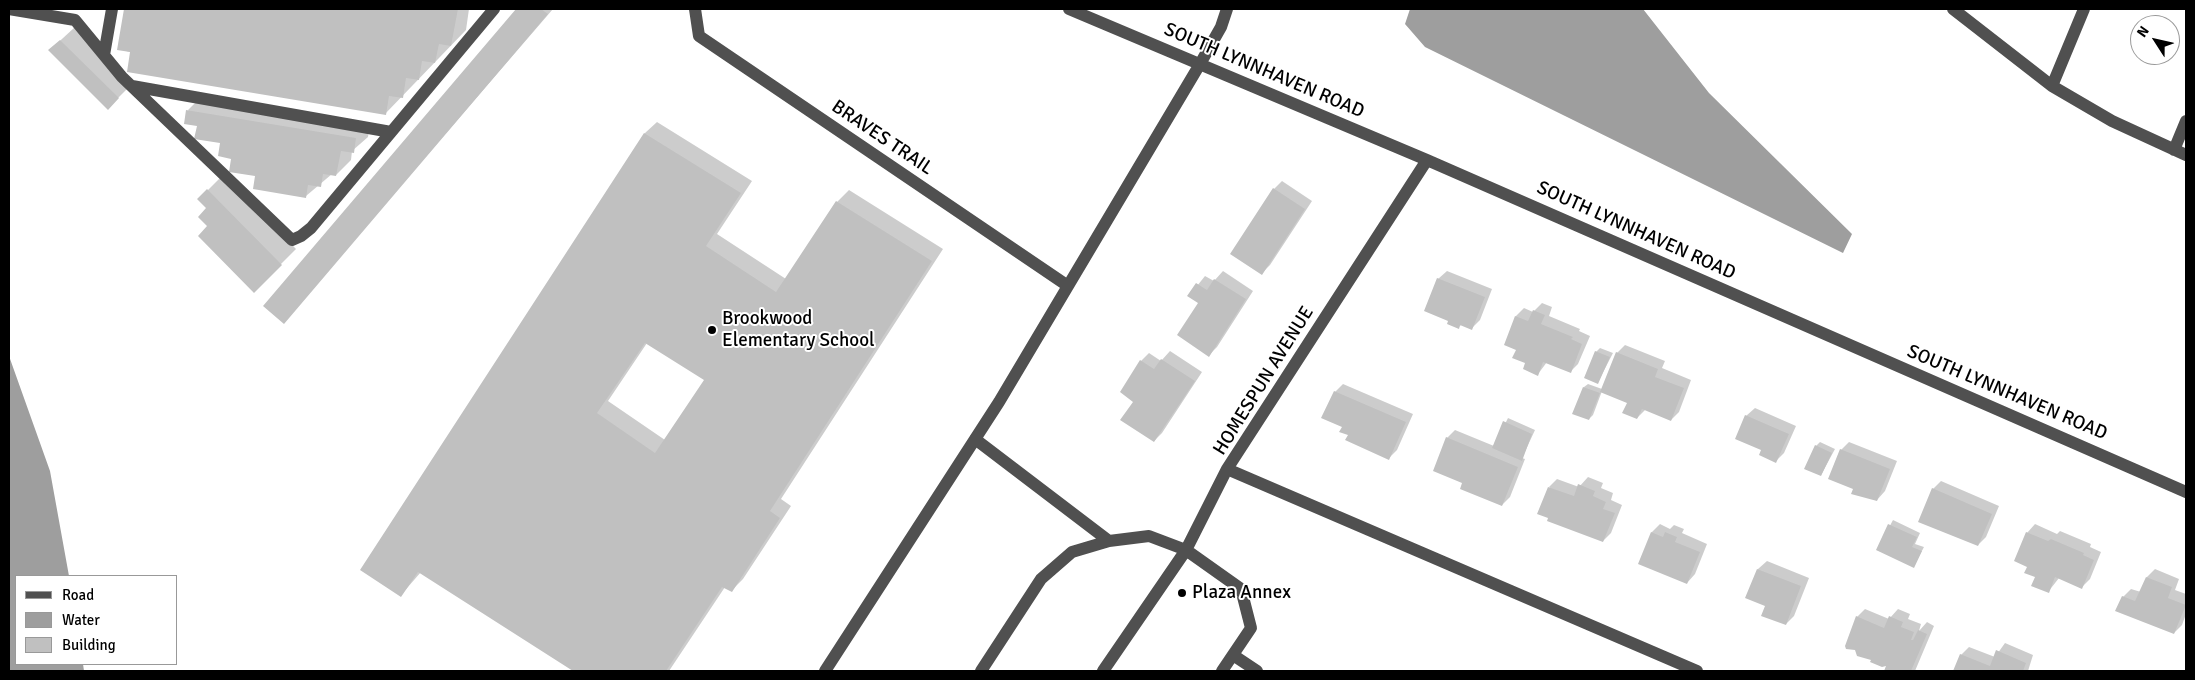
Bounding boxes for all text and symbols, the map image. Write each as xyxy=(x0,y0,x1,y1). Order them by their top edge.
north arrow xyxy=(2130,15,2180,65)
street label: SOUTH LYNNHAVEN ROAD xyxy=(1161,19,1367,123)
text: N xyxy=(2133,23,2153,41)
street label: BRAVES TRAIL xyxy=(827,96,937,180)
street label: SOUTH LYNNHAVEN ROAD xyxy=(1533,177,1739,285)
street label: HOMESPUN AVENUE xyxy=(1209,302,1319,460)
place label: Brookwood Elementary School xyxy=(722,308,875,352)
marker: Brookwood Elementary School xyxy=(706,324,718,336)
street label: SOUTH LYNNHAVEN ROAD xyxy=(1904,341,2110,445)
legend xyxy=(15,575,178,665)
place label: Plaza Annex xyxy=(1192,582,1291,604)
text: Road xyxy=(62,586,94,604)
marker: Plaza Annex xyxy=(1176,587,1188,599)
text: Water xyxy=(62,611,100,629)
text: Building xyxy=(62,636,116,654)

